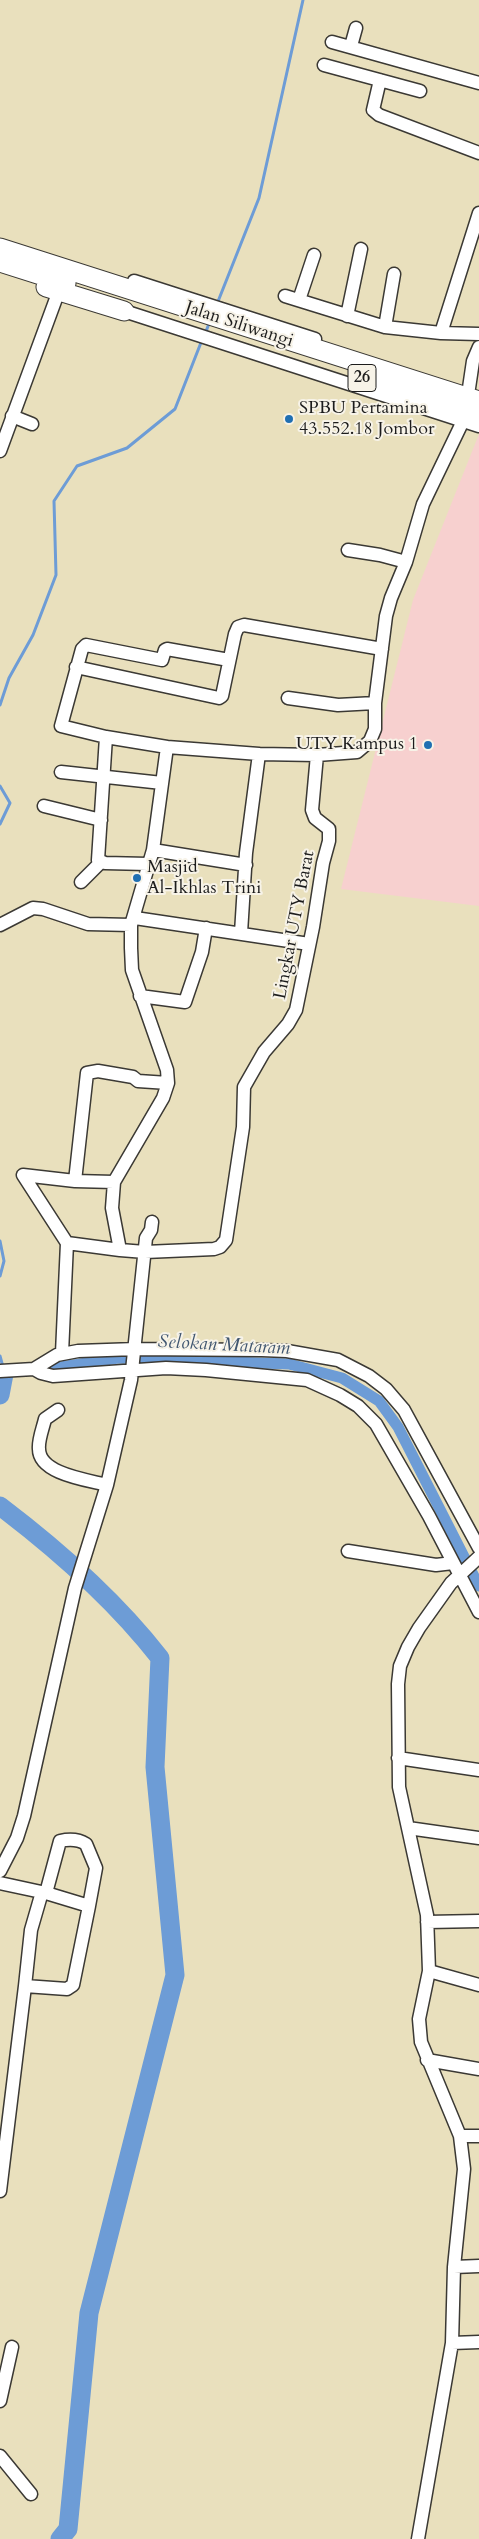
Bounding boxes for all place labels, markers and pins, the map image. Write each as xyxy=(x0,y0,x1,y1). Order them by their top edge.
place label: SPBU Pertamina 43.552.18 Jombor xyxy=(299,398,435,440)
marker: SPBU Pertamina 43.552.18 Jombor xyxy=(283,413,295,425)
place label: UTY Kampus 1 xyxy=(296,734,418,756)
marker: UTY Kampus 1 xyxy=(422,739,434,751)
place label: Masjid Al-Ikhlas Trini xyxy=(147,857,261,900)
marker: Masjid Al-Ikhlas Trini xyxy=(131,872,143,884)

